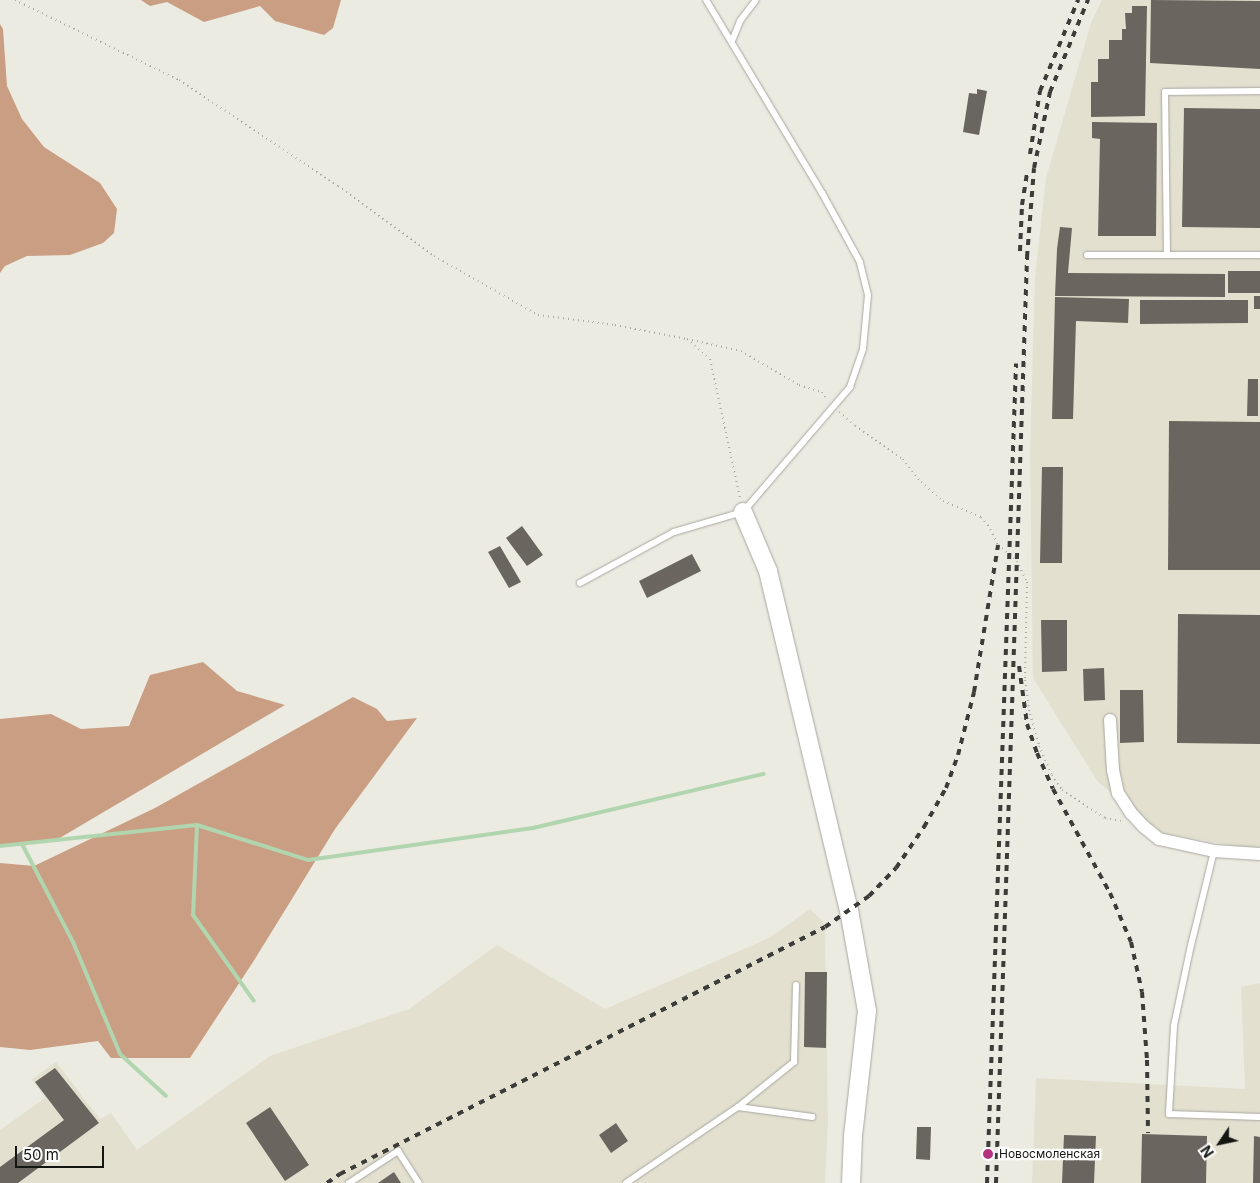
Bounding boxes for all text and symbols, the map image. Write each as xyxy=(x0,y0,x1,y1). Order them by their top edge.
north arrow xyxy=(1195,1118,1245,1168)
scale bar xyxy=(18,1136,106,1168)
text: N xyxy=(1197,1142,1217,1161)
text: 50 m xyxy=(23,1145,59,1164)
marker: Новосмоленская xyxy=(981,1147,995,1161)
place label: Новосмоленская xyxy=(999,1147,1100,1161)

